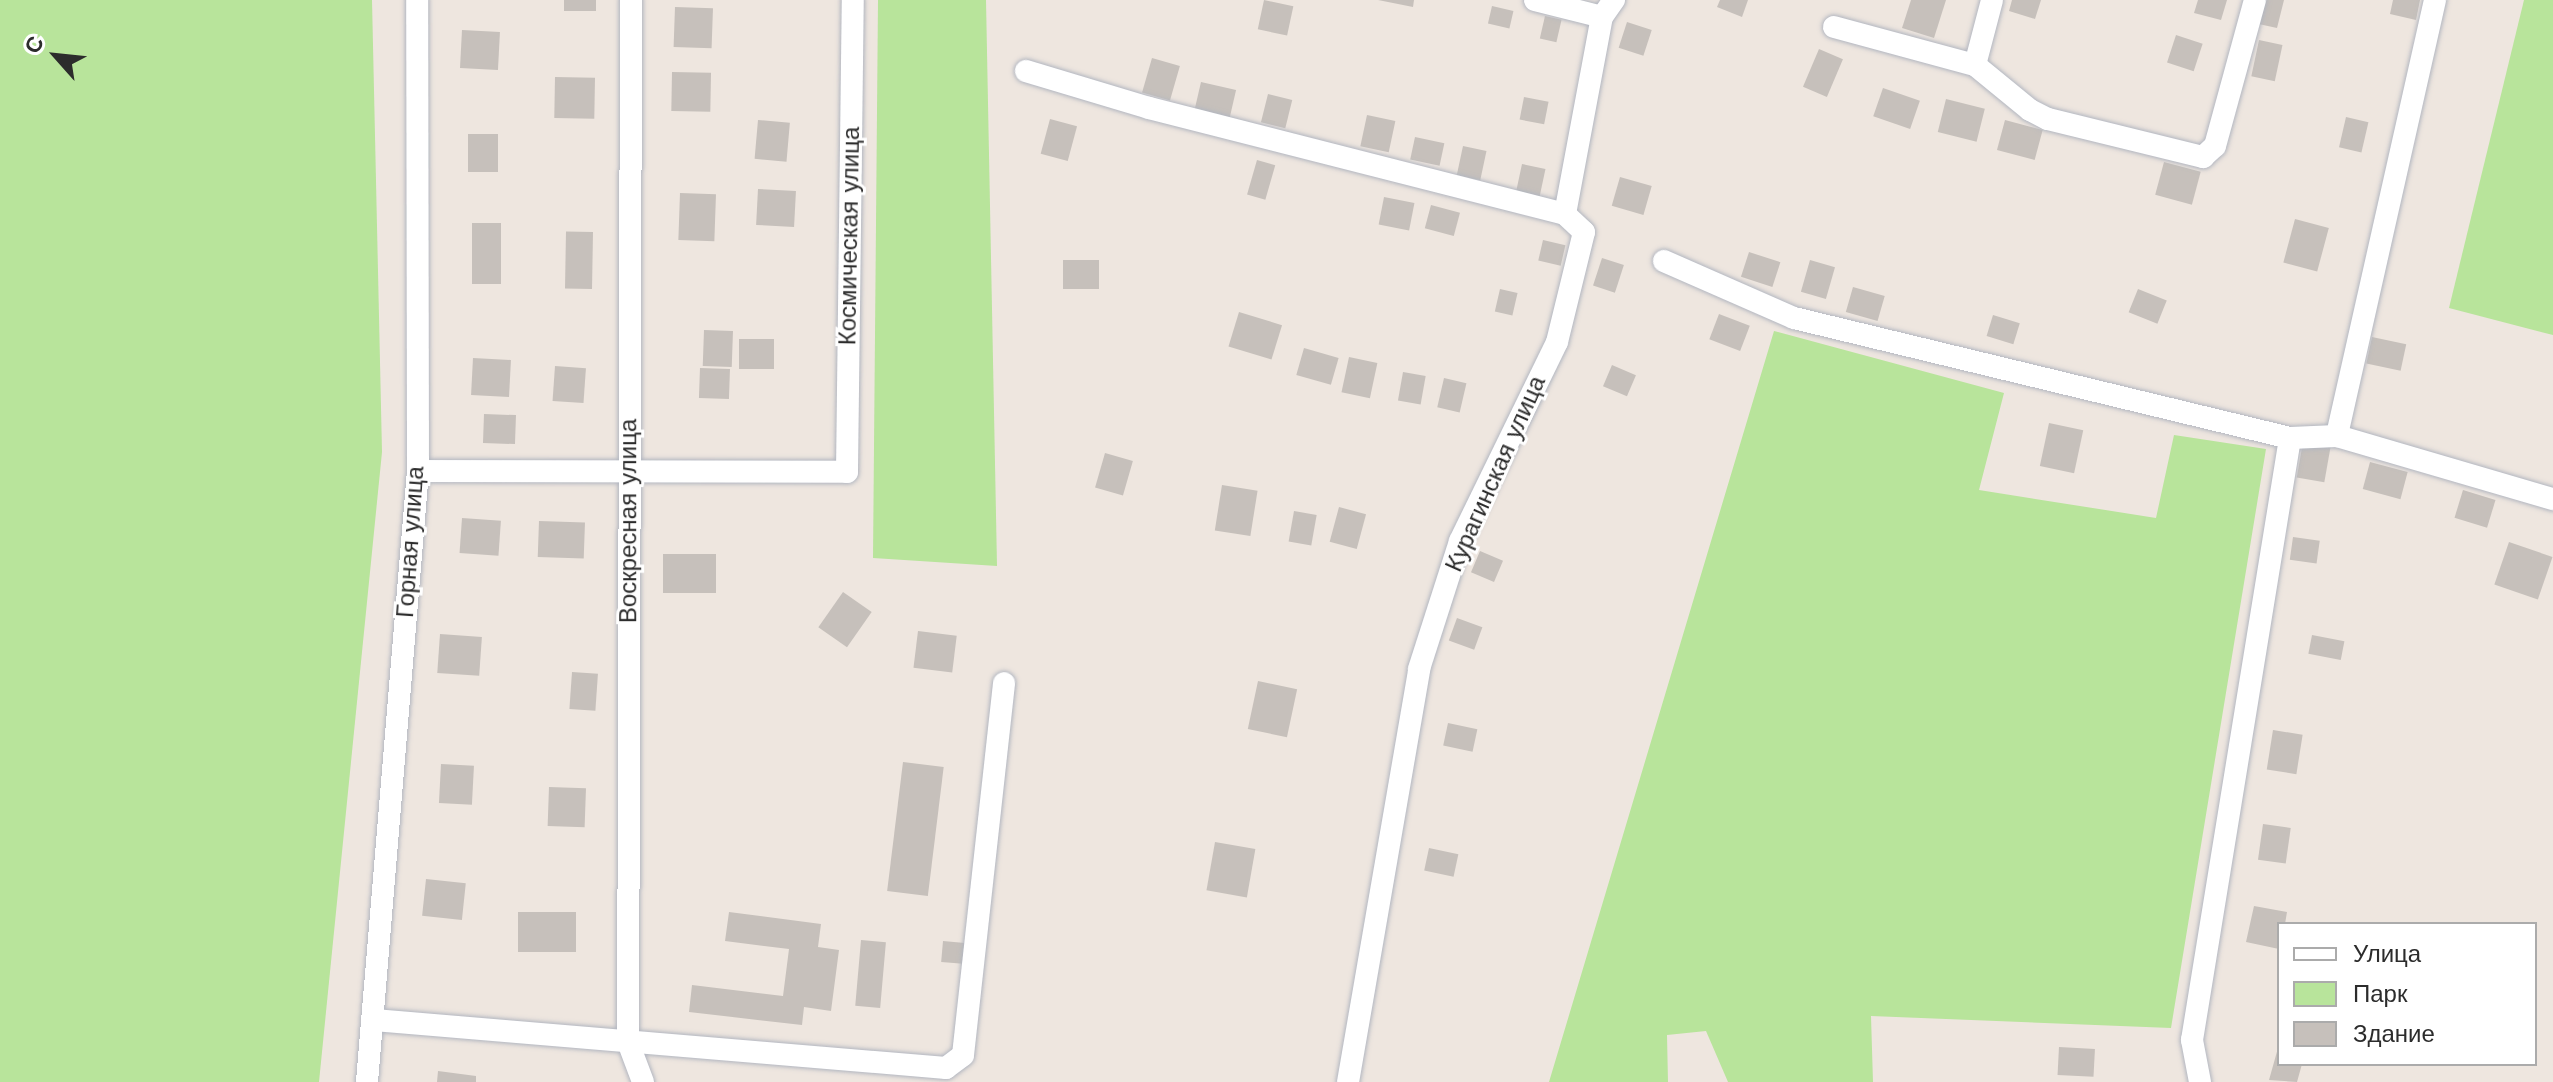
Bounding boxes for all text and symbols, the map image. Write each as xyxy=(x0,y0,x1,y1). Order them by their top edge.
north arrow xyxy=(16,16,96,96)
text: С xyxy=(19,32,49,58)
street label: Космическая улица xyxy=(834,126,866,346)
street label: Курагинская улица xyxy=(1440,372,1552,576)
street label: Воскресная улица xyxy=(615,419,643,623)
street label: Горная улица xyxy=(391,465,431,619)
legend xyxy=(2277,922,2537,1066)
text: Улица xyxy=(2353,940,2421,968)
text: Парк xyxy=(2353,980,2407,1008)
text: Здание xyxy=(2353,1020,2435,1048)

